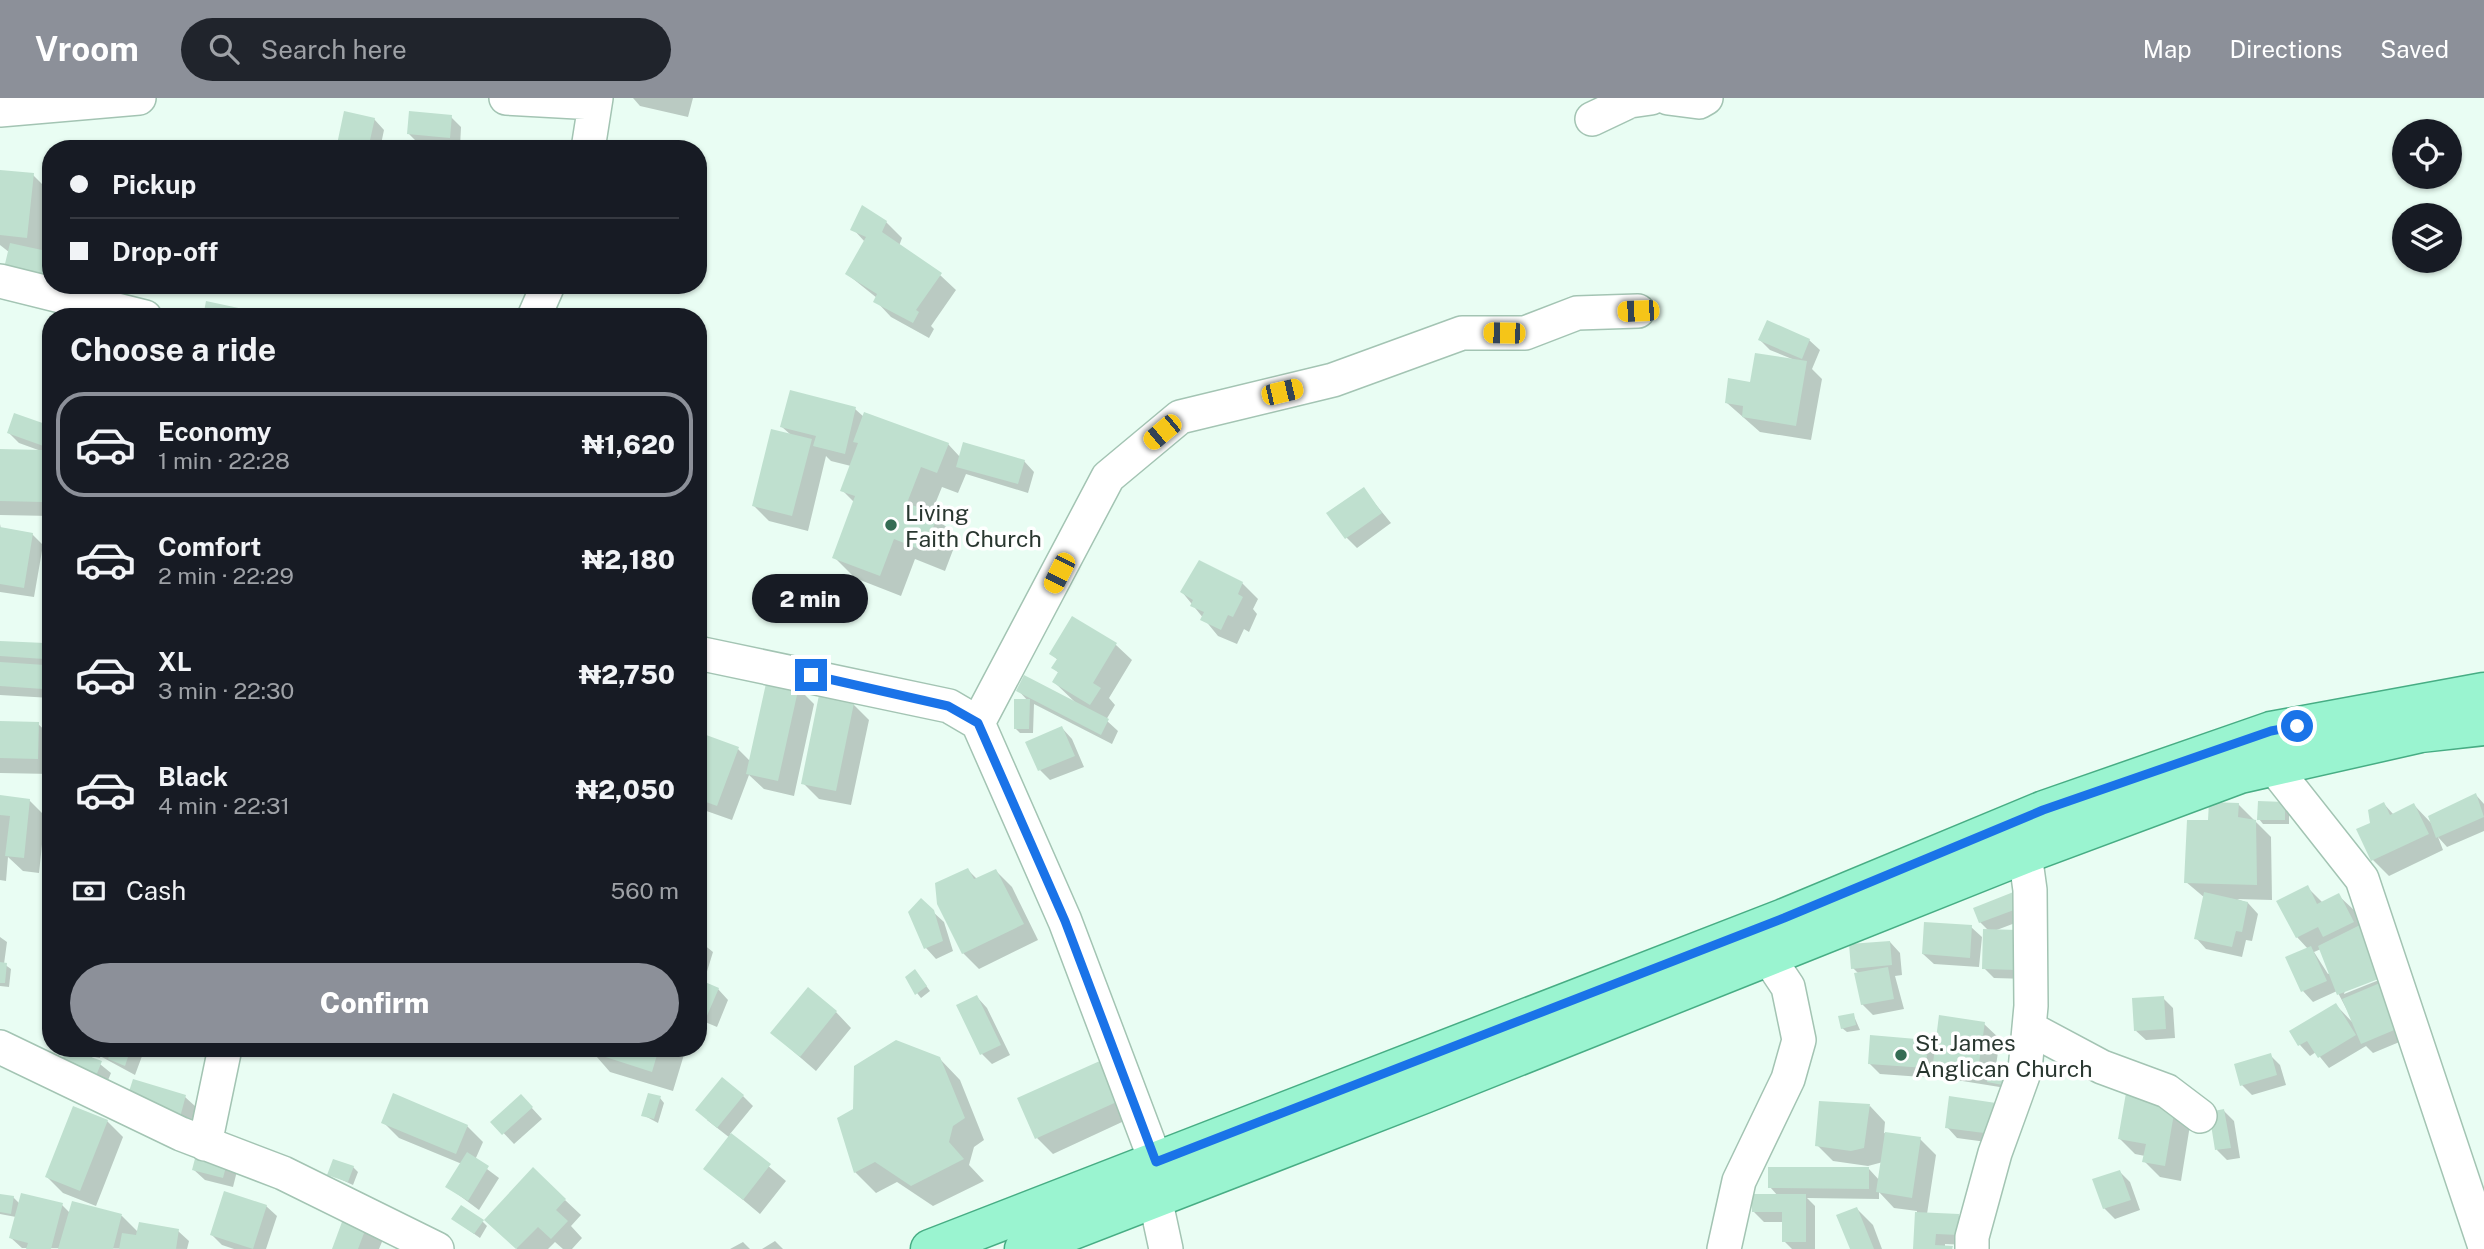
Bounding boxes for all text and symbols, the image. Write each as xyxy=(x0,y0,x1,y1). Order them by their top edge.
search box xyxy=(181,18,671,81)
text: Vroom xyxy=(35,30,139,68)
icon: search xyxy=(205,30,243,68)
text: Search here xyxy=(261,34,407,65)
text: Map xyxy=(2143,35,2192,63)
text: Directions xyxy=(2230,35,2342,63)
text: Saved xyxy=(2380,35,2449,63)
map controls xyxy=(2392,119,2462,273)
button: locate xyxy=(2392,119,2462,189)
text: Pickup xyxy=(112,169,196,200)
button: layers xyxy=(2392,203,2462,273)
text: Drop-off xyxy=(112,236,218,267)
car xyxy=(1617,300,1660,322)
car xyxy=(1483,322,1526,344)
text: Choose a ride xyxy=(70,331,276,368)
car xyxy=(1260,377,1305,407)
car xyxy=(1140,410,1185,454)
icon: car xyxy=(74,413,137,476)
text: Economy xyxy=(158,416,271,447)
text: ₦1,620 xyxy=(582,429,675,460)
text: 1 min · 22:28 xyxy=(158,447,290,474)
place label: Living Faith Church xyxy=(905,499,1042,552)
marker: Living Faith Church xyxy=(883,517,899,533)
icon: car xyxy=(74,528,137,591)
text: Comfort xyxy=(158,531,261,562)
text: ₦2,180 xyxy=(582,544,675,575)
car xyxy=(1041,550,1078,596)
text: 2 min · 22:29 xyxy=(158,562,294,589)
callout: 2 min xyxy=(753,574,869,622)
text: 2 min xyxy=(779,585,841,612)
icon: car xyxy=(74,643,137,706)
text: XL xyxy=(158,646,192,677)
text: ₦2,750 xyxy=(579,659,675,690)
route end xyxy=(795,659,827,691)
text: 3 min · 22:30 xyxy=(158,677,294,704)
route start xyxy=(2281,710,2313,742)
icon: car xyxy=(74,758,137,821)
text: Black xyxy=(158,761,228,792)
text: ₦2,050 xyxy=(576,774,675,805)
text: 4 min · 22:31 xyxy=(158,792,290,819)
icon: cash xyxy=(70,872,108,910)
text: Cash xyxy=(126,875,186,906)
text: 560 m xyxy=(611,877,679,904)
button: Confirm xyxy=(70,963,679,1043)
place label: St. James Anglican Church xyxy=(1915,1029,2092,1082)
marker: St. James Anglican Church xyxy=(1893,1047,1909,1063)

